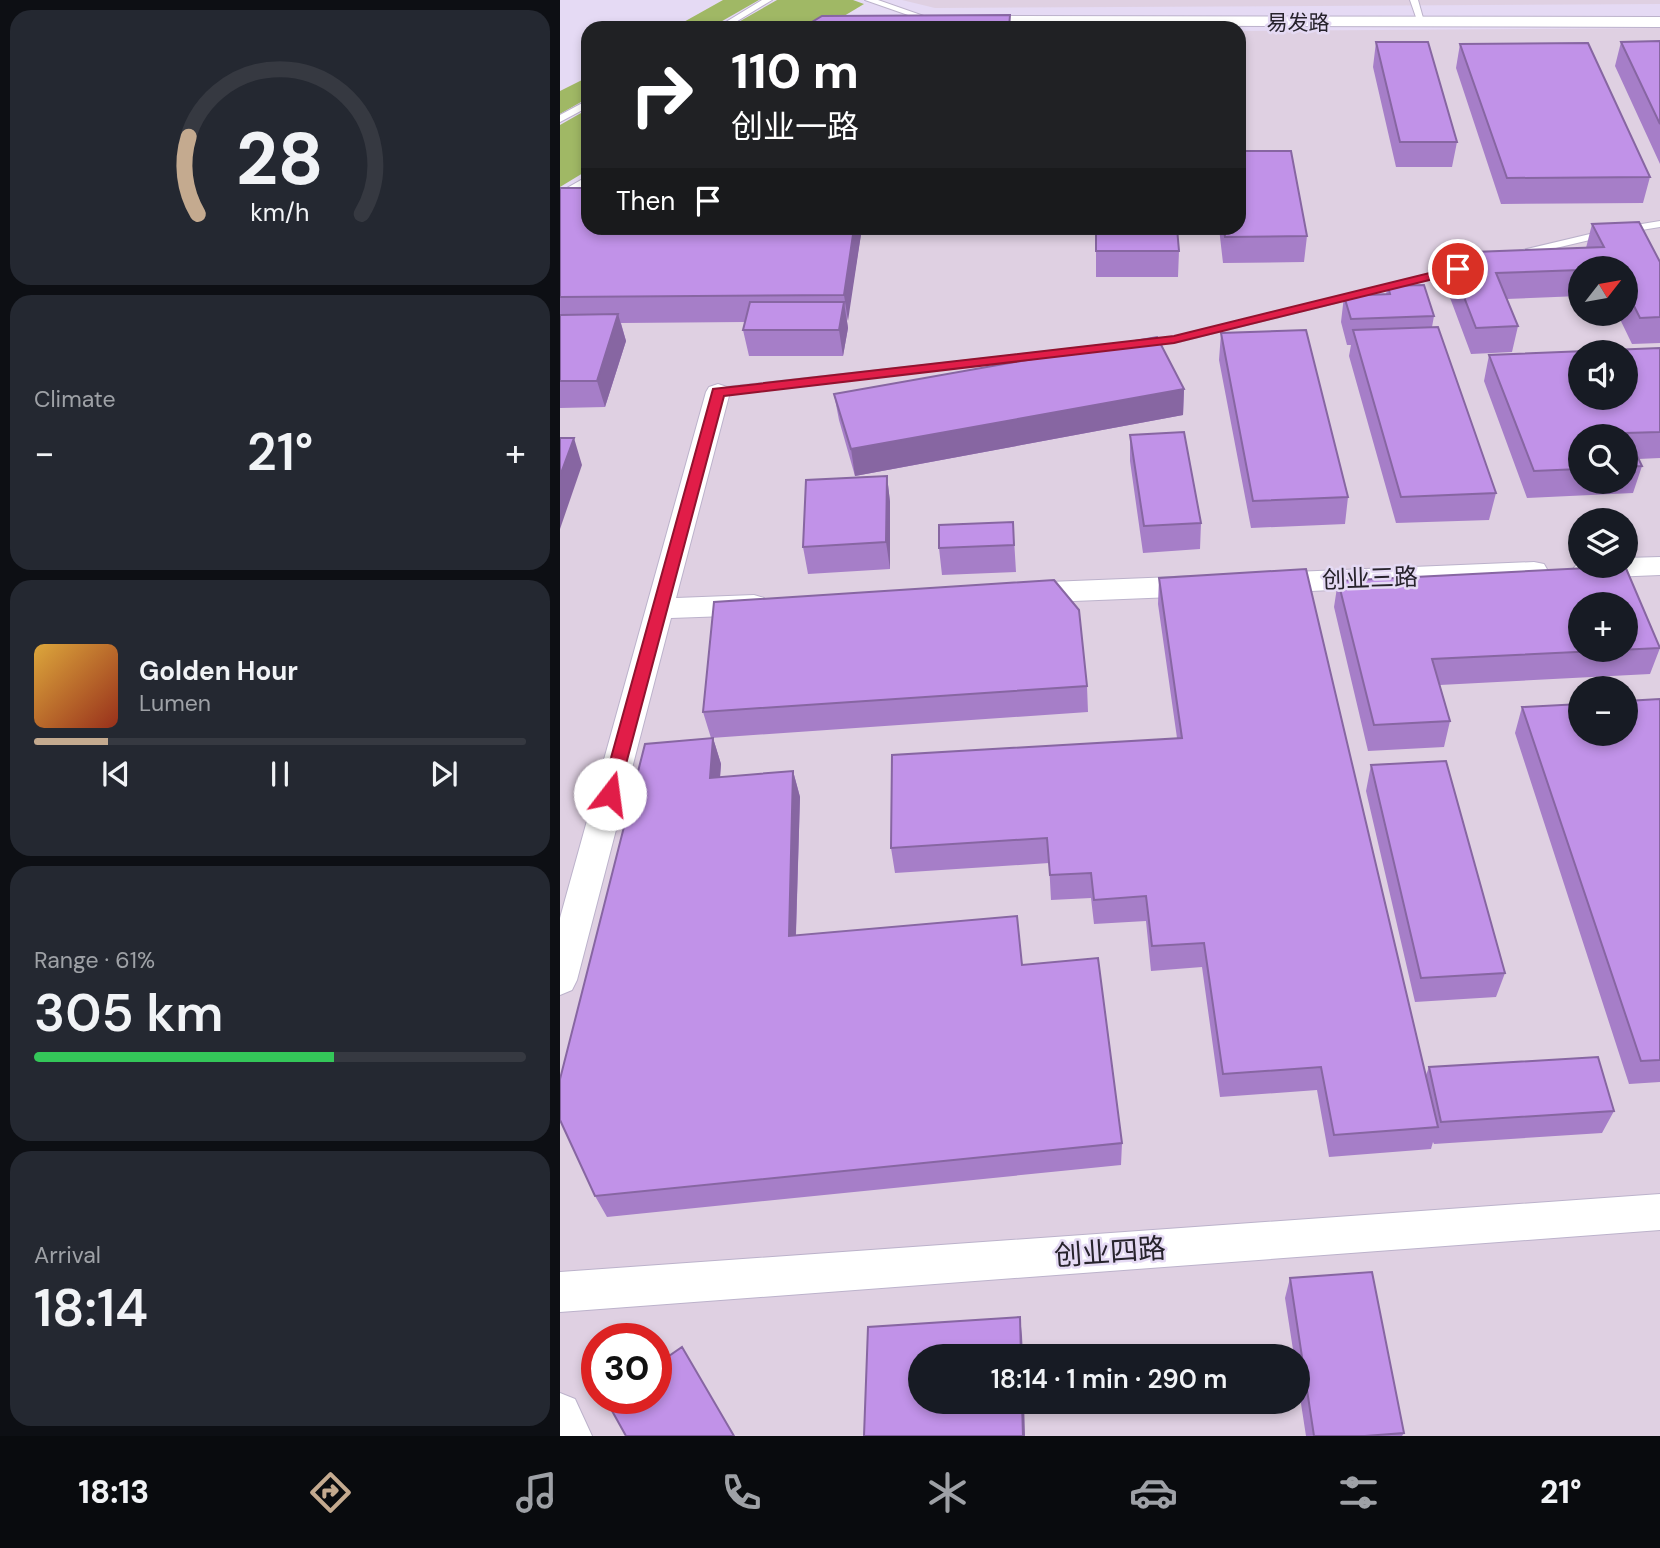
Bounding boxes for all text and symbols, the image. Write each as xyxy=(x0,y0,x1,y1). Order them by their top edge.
street label: 易发路 xyxy=(1267,9,1330,37)
text: 110 m xyxy=(731,39,859,103)
icon: right xyxy=(616,49,707,140)
text: 创业一路 xyxy=(731,106,859,148)
text: 28 xyxy=(236,112,324,207)
icon: arrive xyxy=(689,182,727,220)
text: Then xyxy=(616,184,675,218)
text: km/h xyxy=(250,195,310,228)
pin xyxy=(1428,239,1488,299)
icon: arrive xyxy=(1439,250,1477,288)
north arrow xyxy=(1568,256,1638,326)
map controls xyxy=(1568,256,1638,746)
button: sound xyxy=(1568,340,1638,410)
text: Climate xyxy=(34,384,116,414)
text: 21° xyxy=(247,418,313,486)
button: search xyxy=(1568,424,1638,494)
text: − xyxy=(34,428,55,478)
text: + xyxy=(505,428,526,478)
button: layers xyxy=(1568,508,1638,578)
street label: 创业三路 xyxy=(1321,561,1419,595)
button: + xyxy=(1568,592,1638,662)
text: Golden Hour xyxy=(139,654,298,688)
button: − xyxy=(1568,676,1638,746)
text: Lumen xyxy=(139,688,211,718)
icon: previous xyxy=(97,755,135,793)
icon: pause xyxy=(261,755,299,793)
icon: next xyxy=(425,755,463,793)
position arrow xyxy=(573,757,647,831)
text: Range · 61% xyxy=(34,945,155,975)
text: 305 km xyxy=(34,979,223,1047)
street label: 创业四路 xyxy=(1053,1230,1167,1274)
text: Arrival xyxy=(34,1240,101,1270)
text: 18:14 xyxy=(34,1274,148,1342)
speed limit sign: 30 xyxy=(581,1323,672,1414)
text: 18:14 · 1 min · 290 m xyxy=(991,1362,1227,1396)
icon: directions xyxy=(306,1468,355,1517)
icon: music xyxy=(512,1468,561,1517)
icon: phone xyxy=(717,1468,766,1517)
icon: climate xyxy=(923,1468,972,1517)
icon: car xyxy=(1129,1468,1178,1517)
icon: filters xyxy=(1334,1468,1383,1517)
text: 18:13 xyxy=(78,1471,149,1513)
text: 21° xyxy=(1540,1471,1582,1513)

